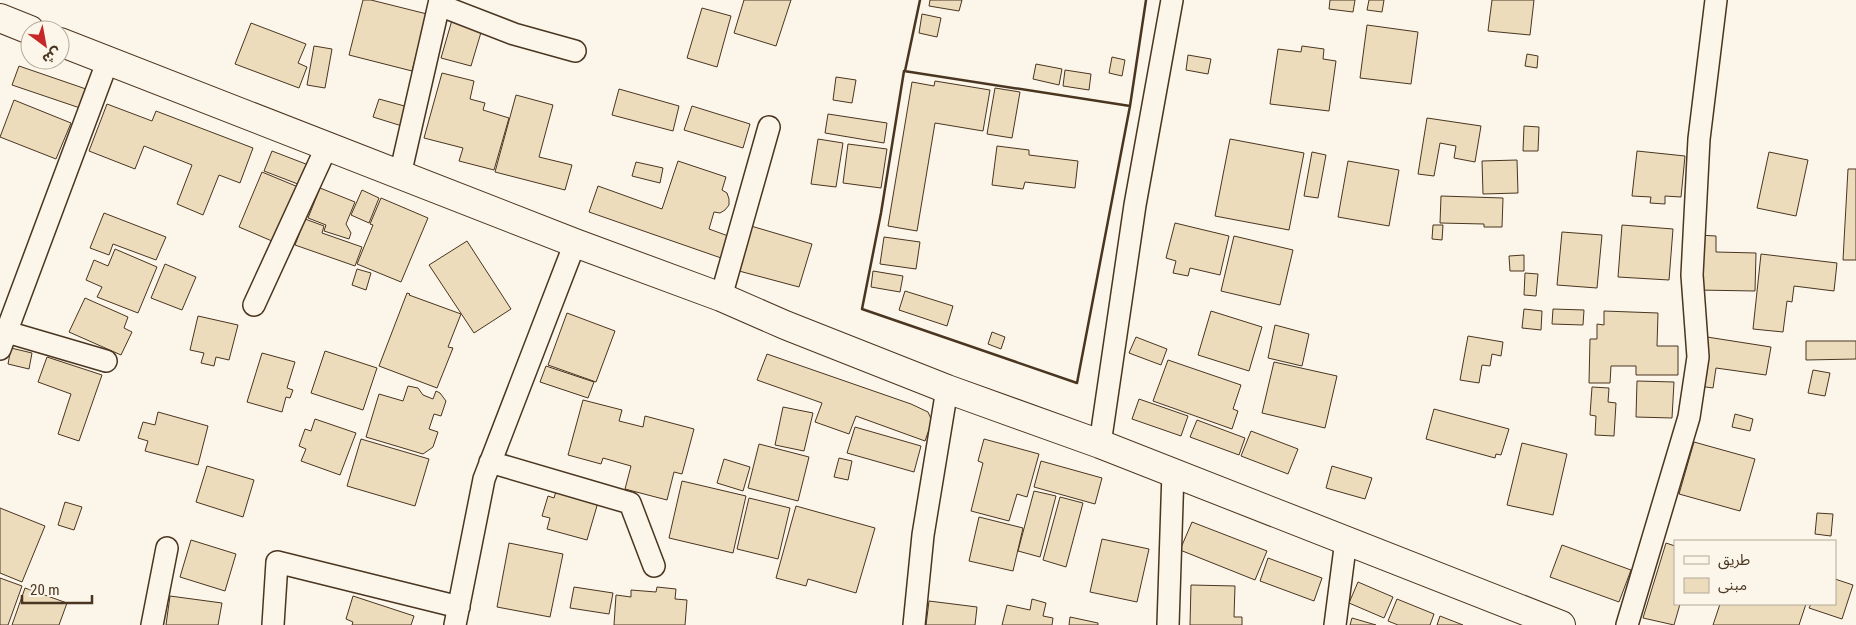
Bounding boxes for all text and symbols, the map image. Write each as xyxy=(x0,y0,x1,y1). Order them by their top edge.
north arrow xyxy=(20,20,70,70)
text: ش xyxy=(40,44,64,68)
legend xyxy=(1674,540,1836,605)
text: طريق xyxy=(1718,551,1750,570)
scale bar xyxy=(22,572,92,604)
text: مبنى xyxy=(1718,576,1747,594)
text: 20 m xyxy=(30,581,60,599)

